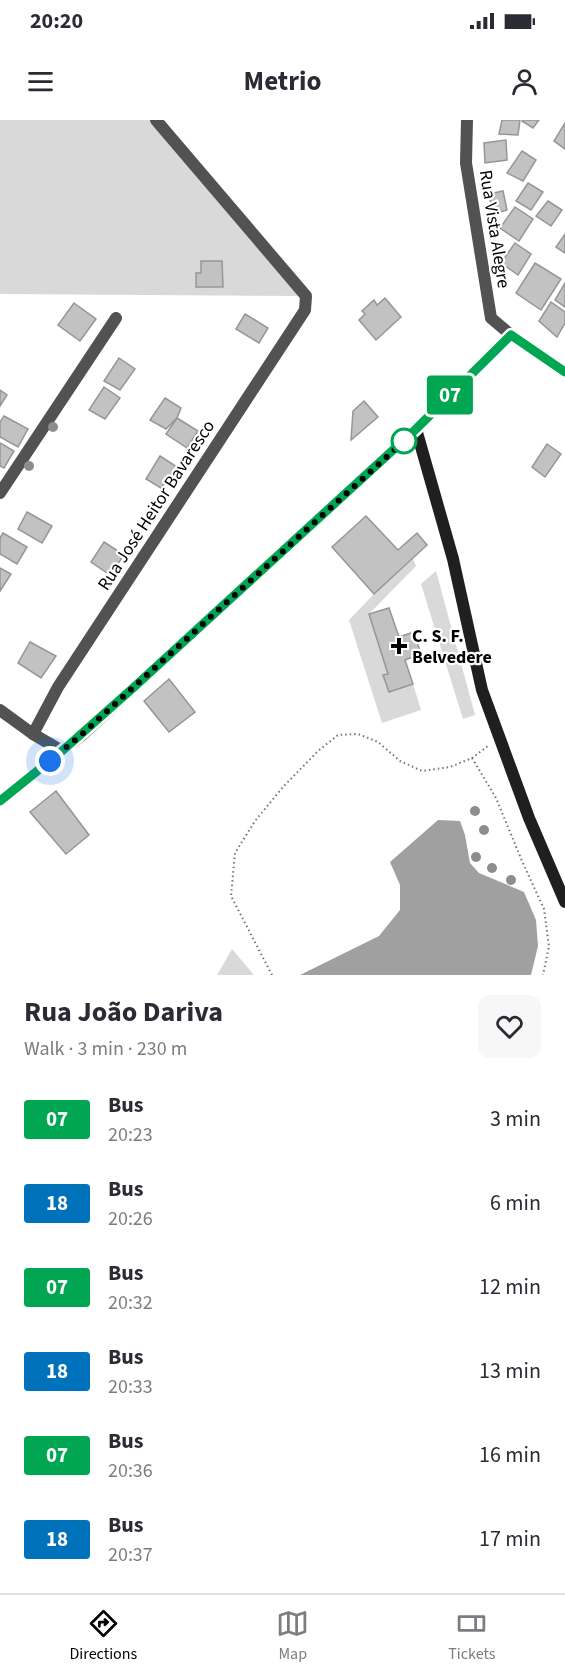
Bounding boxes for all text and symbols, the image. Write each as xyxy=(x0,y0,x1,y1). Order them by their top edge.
text: 20:20 xyxy=(30,5,83,37)
text: Metrio xyxy=(244,62,321,101)
icon: menu xyxy=(24,65,57,98)
icon: person xyxy=(508,65,541,98)
street label: Rua Vista Alegre xyxy=(473,168,516,290)
line badge: 07 xyxy=(423,376,477,414)
text: 07 xyxy=(439,380,461,410)
street label: Rua José Heitor Bavaresco xyxy=(92,415,221,595)
unlabelled marker xyxy=(391,428,417,454)
place label: C. S. F. Belvedere xyxy=(412,624,492,670)
marker: C. S. F. Belvedere xyxy=(390,637,408,655)
your location xyxy=(35,746,65,776)
text: Rua João Dariva xyxy=(24,992,223,1032)
button: heart xyxy=(478,995,541,1058)
text: Walk · 3 min · 230 m xyxy=(24,1035,187,1063)
text: Bus xyxy=(108,1089,144,1121)
text: 3 min xyxy=(490,1103,541,1135)
text: 07 xyxy=(46,1104,68,1134)
text: 20:23 xyxy=(108,1121,153,1149)
text: Bus xyxy=(108,1173,144,1205)
text: 6 min xyxy=(490,1187,541,1219)
text: 18 xyxy=(46,1188,68,1218)
text: 20:26 xyxy=(108,1205,153,1233)
text: Bus xyxy=(108,1257,144,1289)
text: 12 min xyxy=(479,1271,541,1303)
text: 07 xyxy=(46,1272,68,1302)
text: 20:32 xyxy=(108,1289,153,1317)
text: Bus xyxy=(108,1341,144,1373)
text: 13 min xyxy=(479,1355,541,1387)
text: 18 xyxy=(46,1356,68,1386)
text: 20:33 xyxy=(108,1373,153,1401)
text: Bus xyxy=(108,1425,144,1457)
text: 16 min xyxy=(479,1439,541,1471)
text: 07 xyxy=(46,1440,68,1470)
text: 20:36 xyxy=(108,1457,153,1485)
text: Bus xyxy=(108,1509,144,1541)
text: 17 min xyxy=(479,1523,541,1555)
text: 18 xyxy=(46,1524,68,1554)
text: 20:37 xyxy=(108,1541,153,1569)
tab: Directions xyxy=(70,1607,137,1665)
tab: Map xyxy=(276,1607,309,1665)
tab: Tickets xyxy=(448,1607,495,1665)

